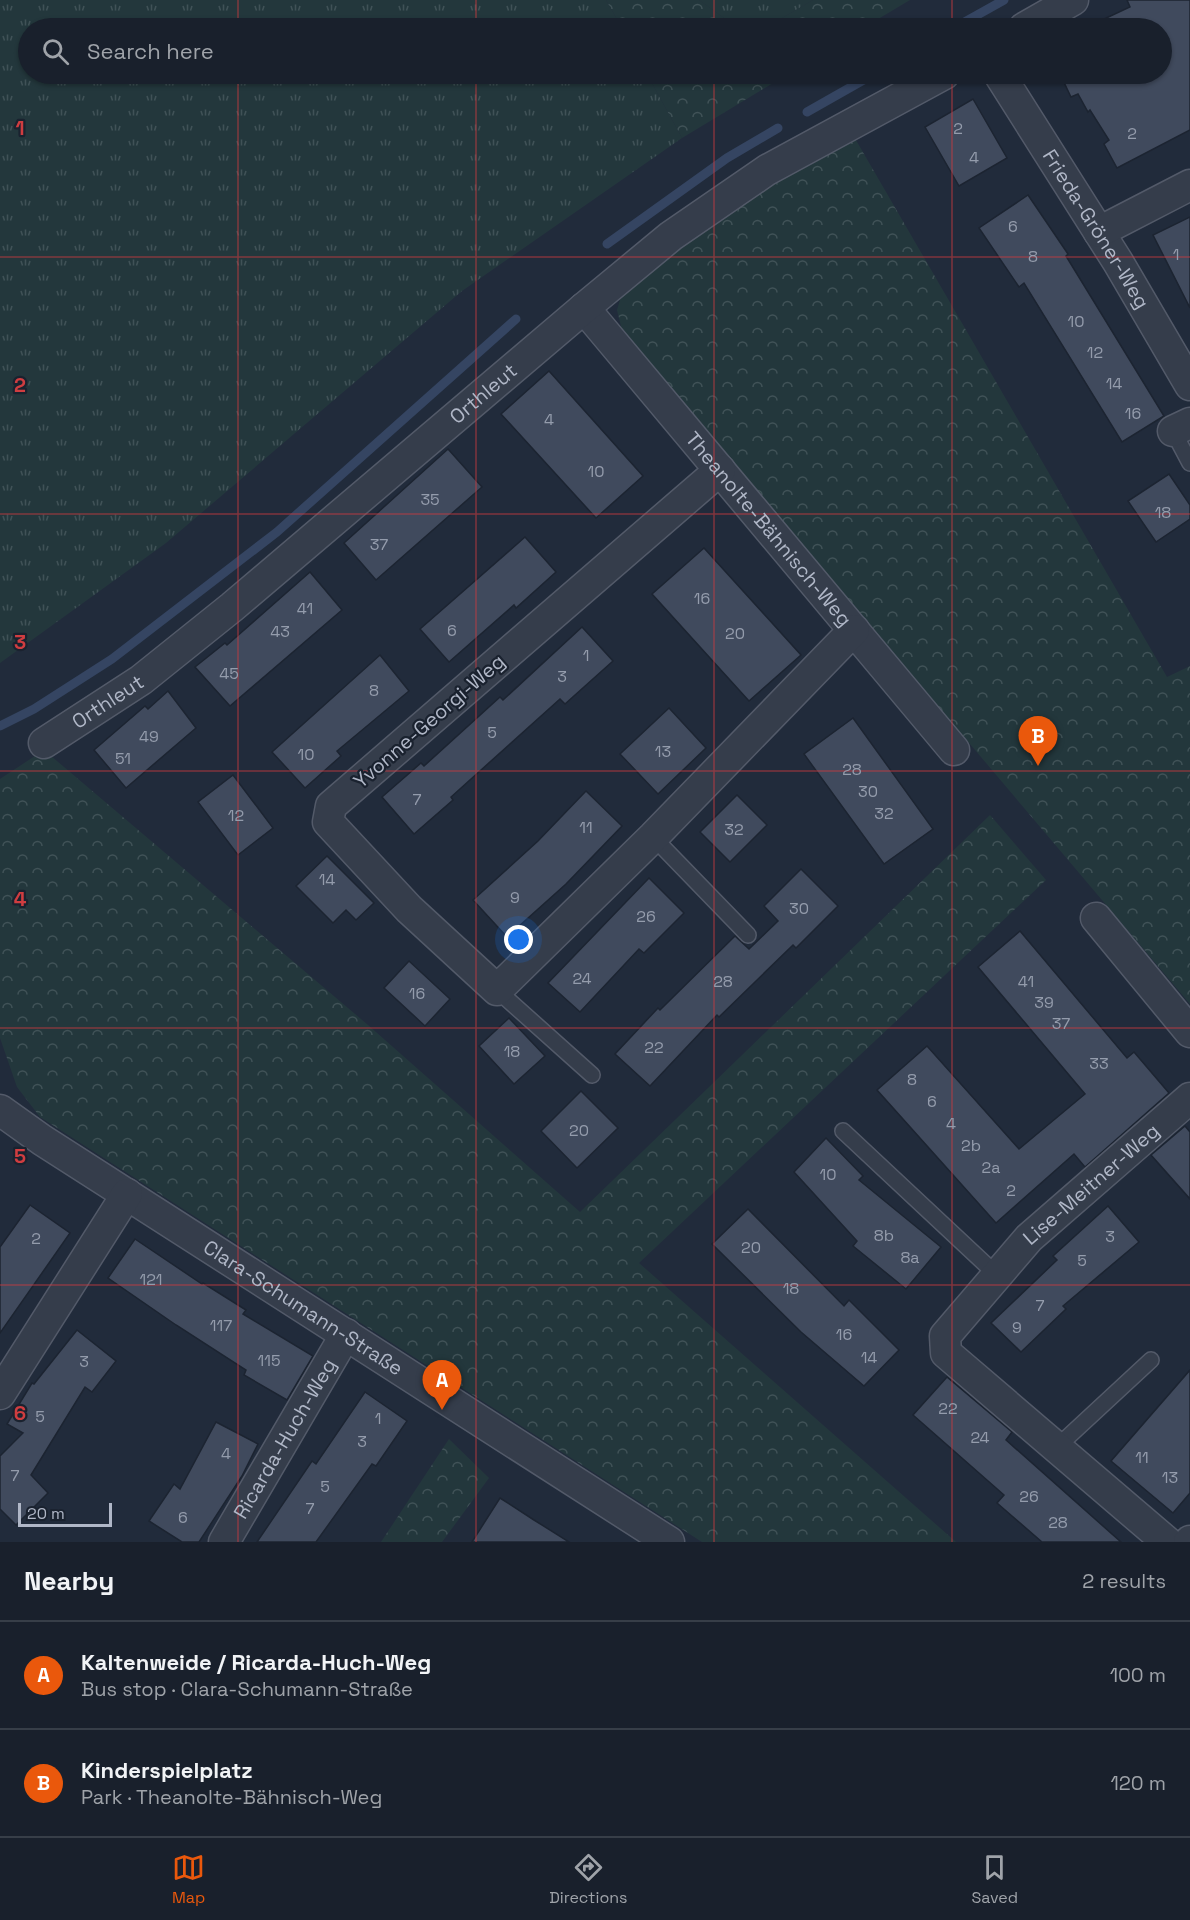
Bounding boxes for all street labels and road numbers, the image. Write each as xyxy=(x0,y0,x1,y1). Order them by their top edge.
street label: Frieda-Gröner-Weg xyxy=(1037,144,1156,313)
street label: Orthleut xyxy=(444,358,522,430)
street label: Theanolte-Bähnisch-Weg xyxy=(680,426,858,632)
street label: Yvonne-Georgi-Weg xyxy=(348,648,510,794)
street label: Orthleut xyxy=(67,669,149,734)
street label: Lise-Meitner-Weg xyxy=(1017,1118,1165,1251)
street label: Clara-Schumann-Straße xyxy=(198,1234,408,1381)
street label: Ricarda-Huch-Weg xyxy=(228,1354,342,1523)

